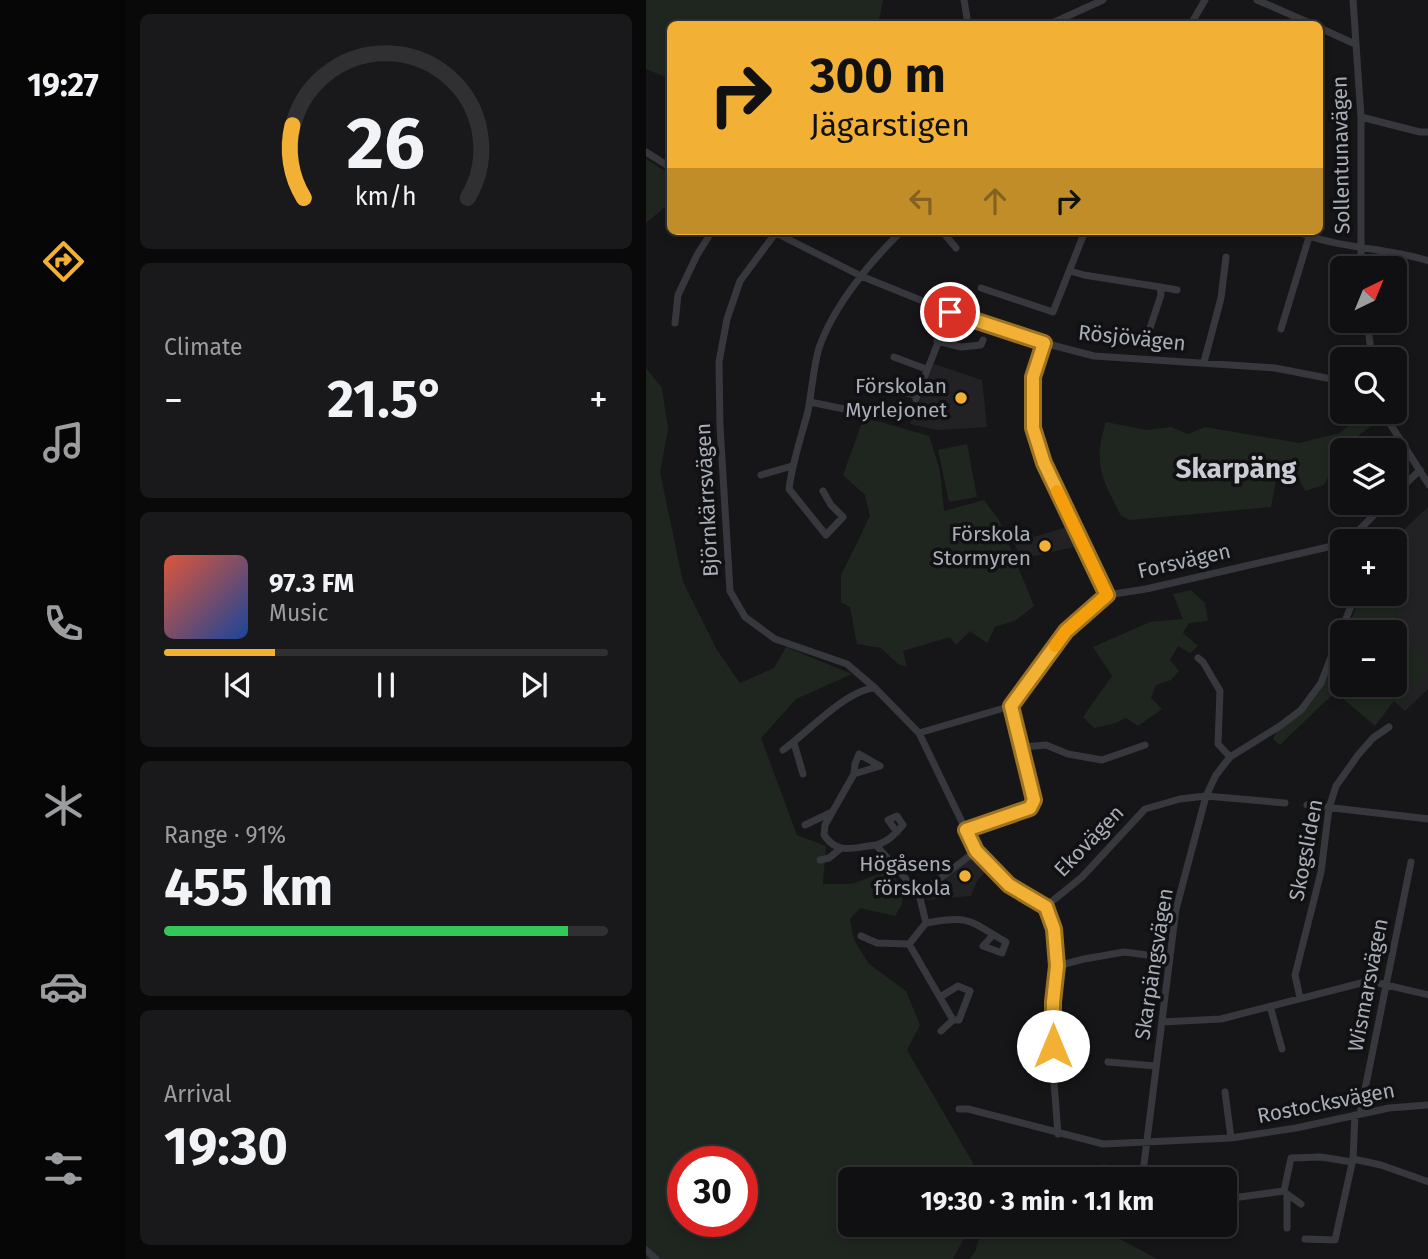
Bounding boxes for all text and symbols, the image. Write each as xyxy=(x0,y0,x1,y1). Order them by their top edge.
text: 300 m xyxy=(810,46,946,105)
icon: right xyxy=(695,49,786,140)
text: 19:27 xyxy=(27,66,99,104)
street label: Sollentunavägen xyxy=(1327,76,1355,234)
text: 26 xyxy=(347,100,425,187)
text: Jägarstigen xyxy=(810,106,970,144)
text: km/h xyxy=(355,181,417,211)
icon: left xyxy=(903,182,941,220)
icon: ahead xyxy=(976,182,1014,220)
icon: right xyxy=(1049,182,1087,220)
icon: directions xyxy=(39,237,88,286)
north arrow xyxy=(1330,256,1407,332)
map controls xyxy=(1330,256,1407,697)
pin xyxy=(920,282,980,342)
icon: arrive xyxy=(931,293,969,331)
street label: Rösjövägen xyxy=(1077,319,1187,357)
text: Climate xyxy=(164,333,243,361)
button: search xyxy=(1330,347,1407,424)
text: 21.5° xyxy=(327,368,445,431)
place label: Förskolan Myrlejonet xyxy=(845,373,947,423)
text: − xyxy=(164,377,183,423)
text: + xyxy=(589,377,608,423)
marker: Förskolan Myrlejonet xyxy=(953,390,969,406)
icon: music xyxy=(39,418,88,467)
street label: Björnkärrsvägen xyxy=(690,422,724,578)
button: layers xyxy=(1330,438,1407,515)
district label: Skarpäng xyxy=(1176,452,1297,485)
place label: Förskola Stormyren xyxy=(933,521,1031,571)
button: + xyxy=(1330,529,1407,606)
marker: Förskola Stormyren xyxy=(1037,538,1053,554)
street label: Forsvägen xyxy=(1135,538,1233,584)
text: 97.3 FM xyxy=(269,568,354,599)
icon: phone xyxy=(39,599,88,648)
text: Music xyxy=(269,599,329,627)
button: − xyxy=(1330,620,1407,697)
icon: previous xyxy=(219,666,257,704)
icon: pause xyxy=(367,666,405,704)
icon: next xyxy=(515,666,553,704)
icon: climate xyxy=(39,781,88,830)
street label: Skogsliden xyxy=(1283,797,1329,903)
street label: Ekovägen xyxy=(1049,800,1129,882)
text: Range · 91% xyxy=(164,821,286,849)
place label: Högåsens förskola xyxy=(859,851,951,901)
text: 455 km xyxy=(164,856,333,919)
marker: Högåsens förskola xyxy=(957,868,973,884)
street label: Skarpängsvägen xyxy=(1129,886,1179,1042)
street label: Wismarsvägen xyxy=(1342,916,1394,1054)
icon: car xyxy=(39,962,88,1011)
position arrow xyxy=(1016,1009,1090,1083)
street label: Rostocksvägen xyxy=(1255,1077,1397,1129)
text: Arrival xyxy=(164,1080,231,1108)
text: 19:30 xyxy=(164,1115,288,1178)
icon: filters xyxy=(39,1144,88,1193)
speed limit sign: 30 xyxy=(667,1146,758,1237)
text: 19:30 · 3 min · 1.1 km xyxy=(921,1186,1154,1217)

